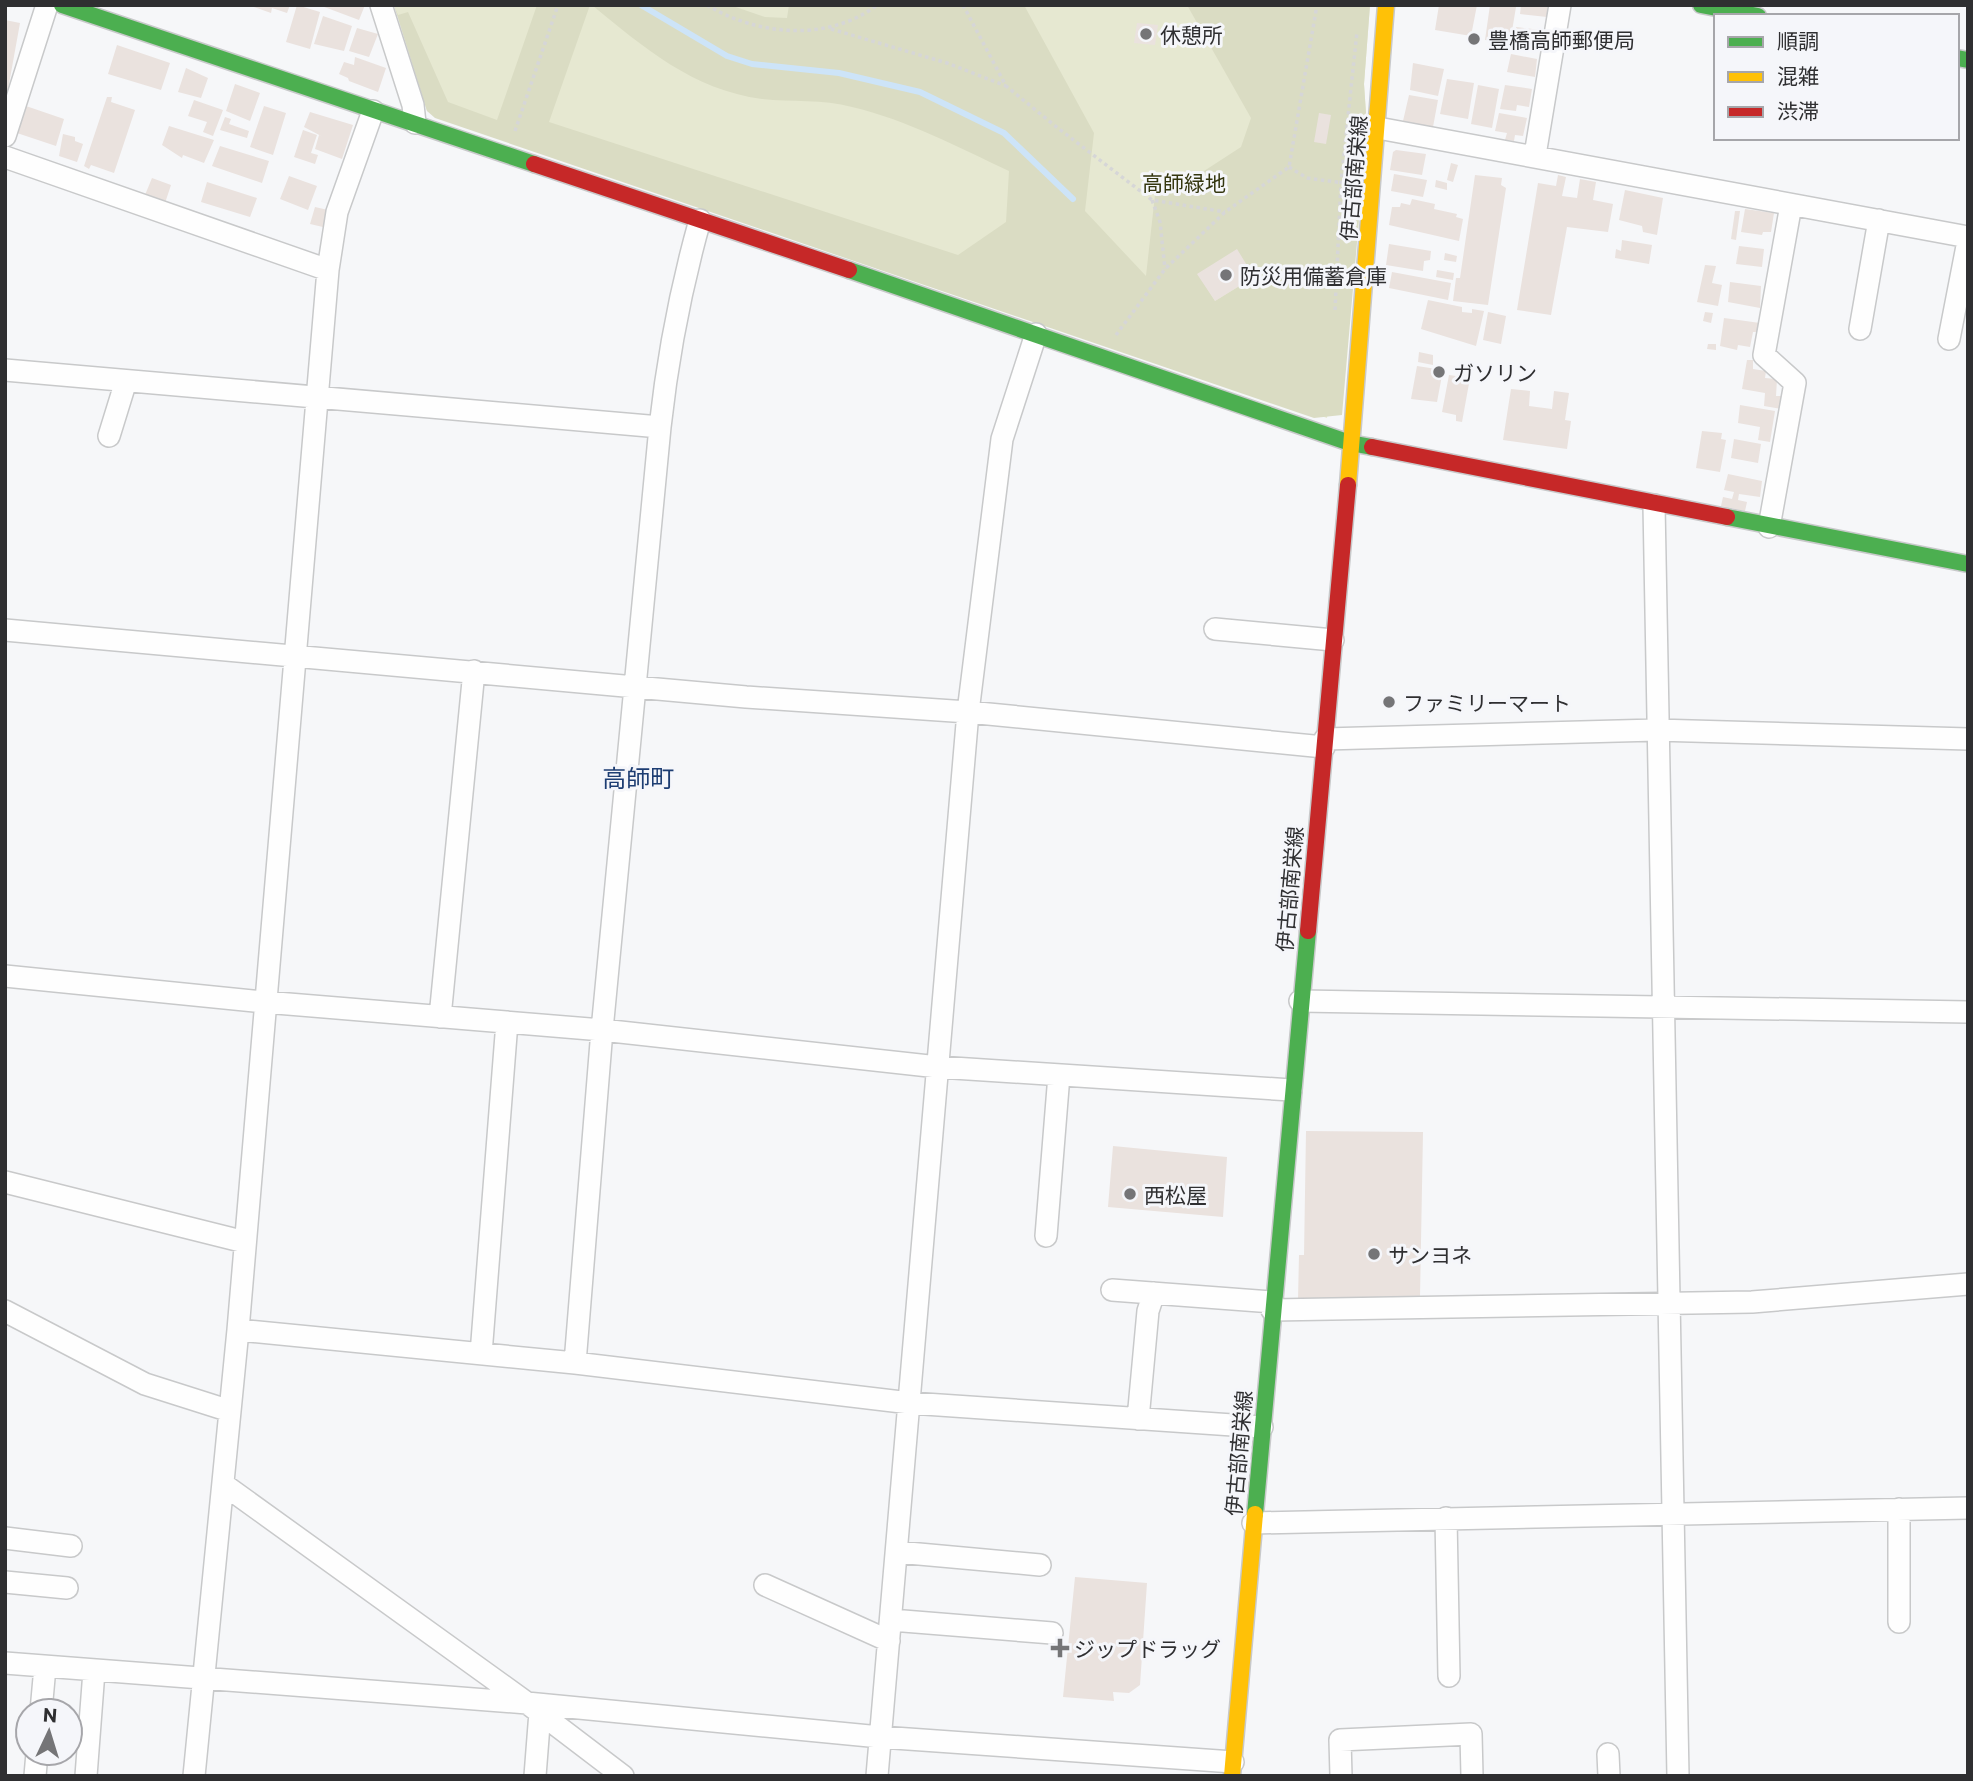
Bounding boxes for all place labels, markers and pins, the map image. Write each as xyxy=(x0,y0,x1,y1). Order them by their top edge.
place label: 休憩所 xyxy=(1160,22,1223,47)
marker: 休憩所 xyxy=(1138,26,1154,42)
place label: 豊橋高師郵便局 xyxy=(1488,27,1635,52)
marker: 豊橋高師郵便局 xyxy=(1466,31,1482,47)
place label: 防災用備蓄倉庫 xyxy=(1240,263,1387,288)
marker: 防災用備蓄倉庫 xyxy=(1218,267,1234,283)
place label: ガソリン xyxy=(1453,360,1537,385)
marker: ガソリン xyxy=(1431,364,1447,380)
place label: ファミリーマート xyxy=(1403,690,1571,715)
marker: ファミリーマート xyxy=(1381,694,1397,710)
place label: 西松屋 xyxy=(1144,1182,1207,1207)
marker: 西松屋 xyxy=(1122,1186,1138,1202)
place label: サンヨネ xyxy=(1388,1242,1472,1267)
marker: サンヨネ xyxy=(1366,1246,1382,1262)
place label: ジップドラッグ xyxy=(1074,1636,1221,1661)
marker: ジップドラッグ xyxy=(1052,1640,1068,1656)

